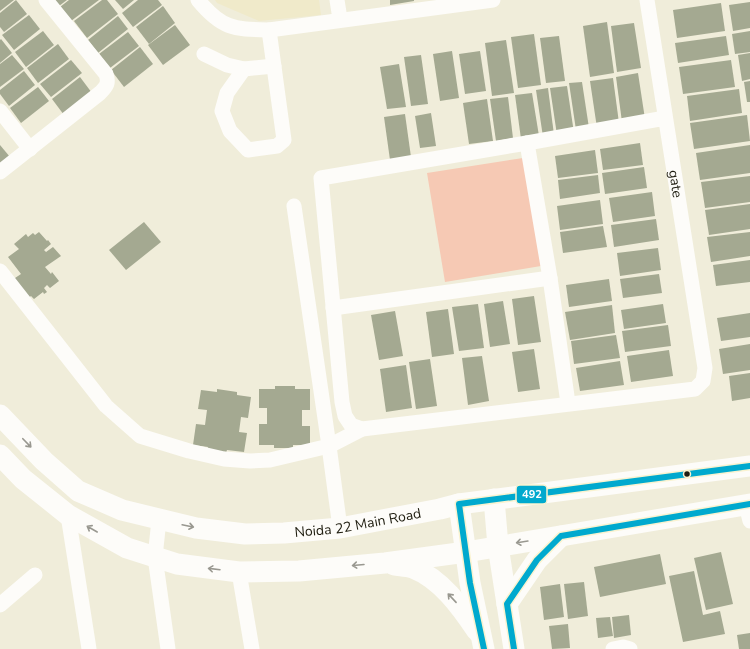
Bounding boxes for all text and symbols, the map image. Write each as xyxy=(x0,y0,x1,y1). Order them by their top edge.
street label: gate xyxy=(664,169,687,199)
one-way arrow xyxy=(22,438,32,448)
unlabelled marker xyxy=(682,469,692,479)
line badge: 492 xyxy=(516,485,547,504)
text: 492 xyxy=(522,487,542,502)
street label: Noida 22 Main Road xyxy=(294,504,423,542)
one-way arrow xyxy=(181,522,194,530)
one-way arrow xyxy=(86,524,98,532)
one-way arrow xyxy=(516,538,529,546)
one-way arrow xyxy=(351,562,364,569)
one-way arrow xyxy=(208,565,221,573)
one-way arrow xyxy=(447,592,456,603)

